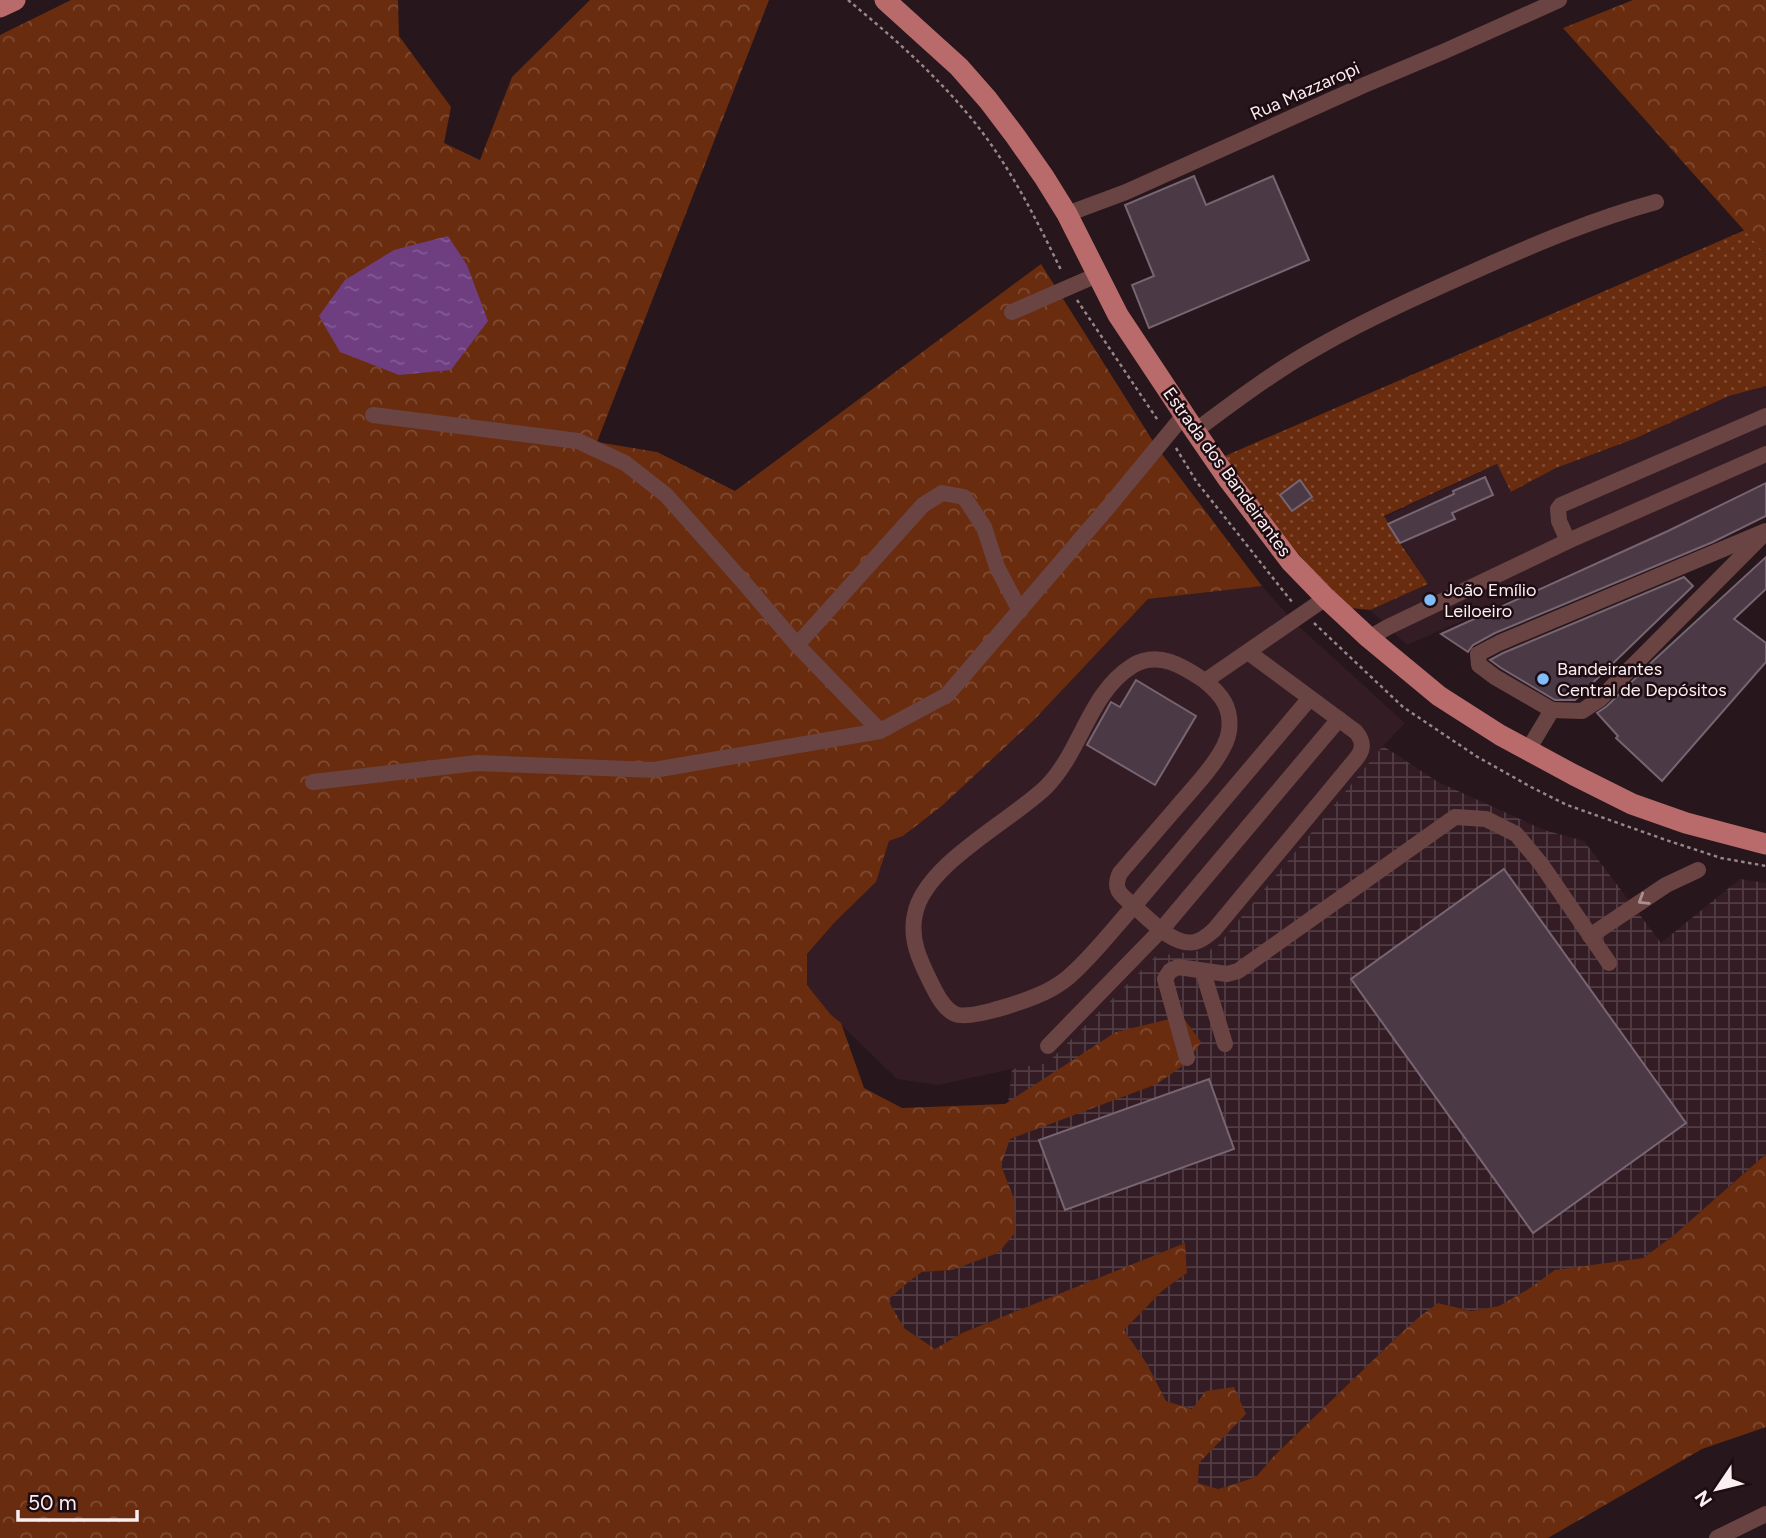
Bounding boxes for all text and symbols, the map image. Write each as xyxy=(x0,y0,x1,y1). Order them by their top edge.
street label: Rua Mazzaropi xyxy=(1247,57,1363,125)
street label: Estrada dos Bandeirantes xyxy=(1158,383,1296,561)
place label: João Emílio Leiloeiro xyxy=(1444,579,1536,622)
marker: João Emílio Leiloeiro xyxy=(1422,592,1438,608)
place label: Bandeirantes Central de Depósitos xyxy=(1557,658,1727,701)
marker: Bandeirantes Central de Depósitos xyxy=(1535,671,1551,687)
one-way arrow xyxy=(1637,892,1650,905)
north arrow xyxy=(1682,1454,1752,1524)
scale bar xyxy=(18,1478,136,1522)
text: N xyxy=(1690,1486,1717,1511)
text: 50 m xyxy=(28,1490,77,1515)

